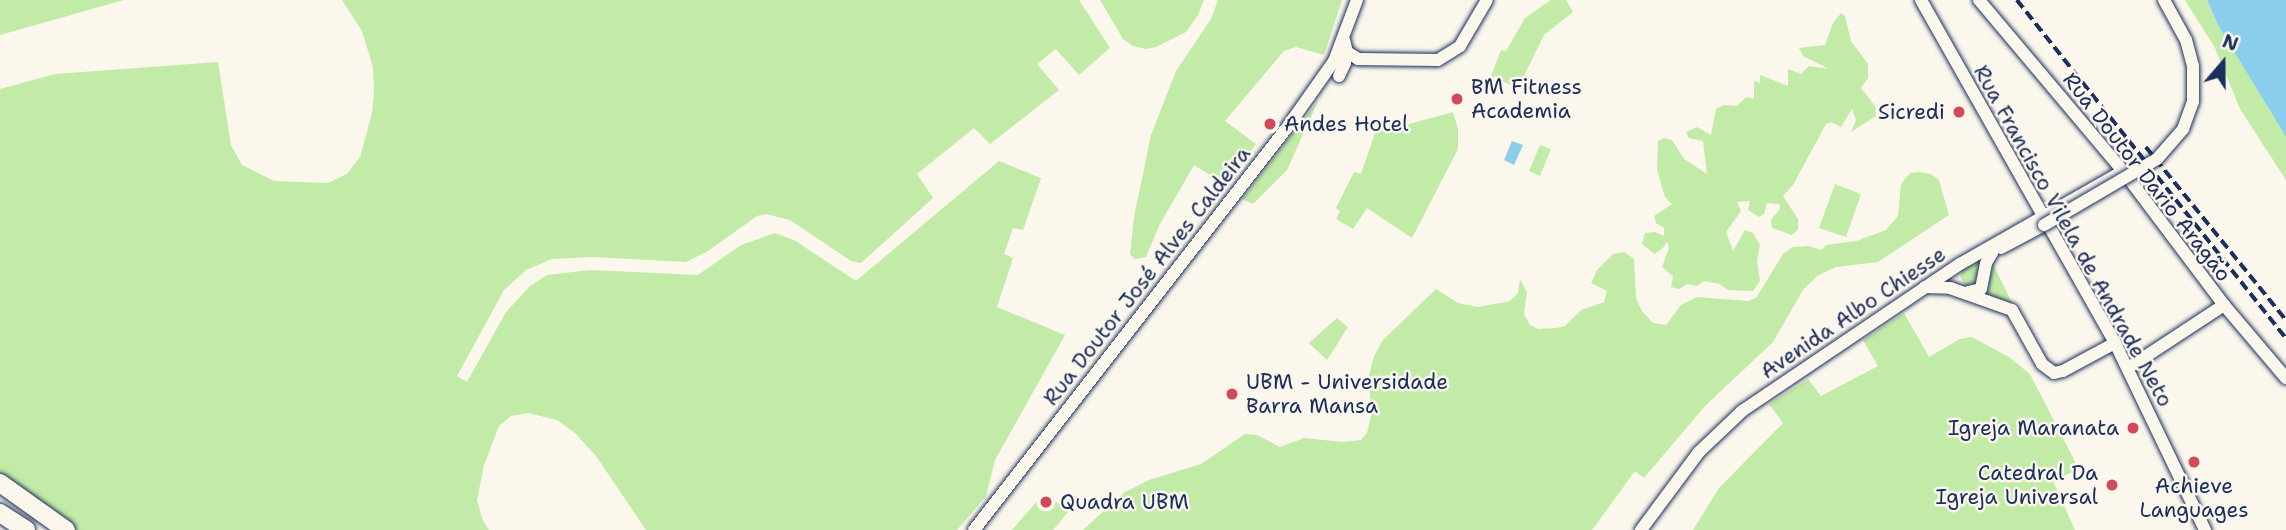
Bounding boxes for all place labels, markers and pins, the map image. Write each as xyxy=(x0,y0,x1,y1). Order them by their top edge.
place label: BM Fitness Academia xyxy=(1471,74,1582,124)
marker: BM Fitness Academia xyxy=(1449,91,1465,107)
place label: Sicredi xyxy=(1878,99,1945,125)
marker: Sicredi xyxy=(1951,104,1967,120)
place label: Andes Hotel xyxy=(1284,111,1409,137)
marker: Andes Hotel xyxy=(1262,116,1278,132)
place label: UBM - Universidade Barra Mansa xyxy=(1246,369,1448,419)
marker: UBM - Universidade Barra Mansa xyxy=(1224,386,1240,402)
place label: Igreja Maranata xyxy=(1948,415,2119,441)
marker: Igreja Maranata xyxy=(2125,420,2141,436)
marker: Achieve Languages xyxy=(2186,454,2202,470)
place label: Catedral Da Igreja Universal xyxy=(1936,460,2098,510)
place label: Achieve Languages xyxy=(2139,473,2249,523)
marker: Catedral Da Igreja Universal xyxy=(2104,477,2120,493)
place label: Quadra UBM xyxy=(1060,489,1189,515)
marker: Quadra UBM xyxy=(1038,494,1054,510)

